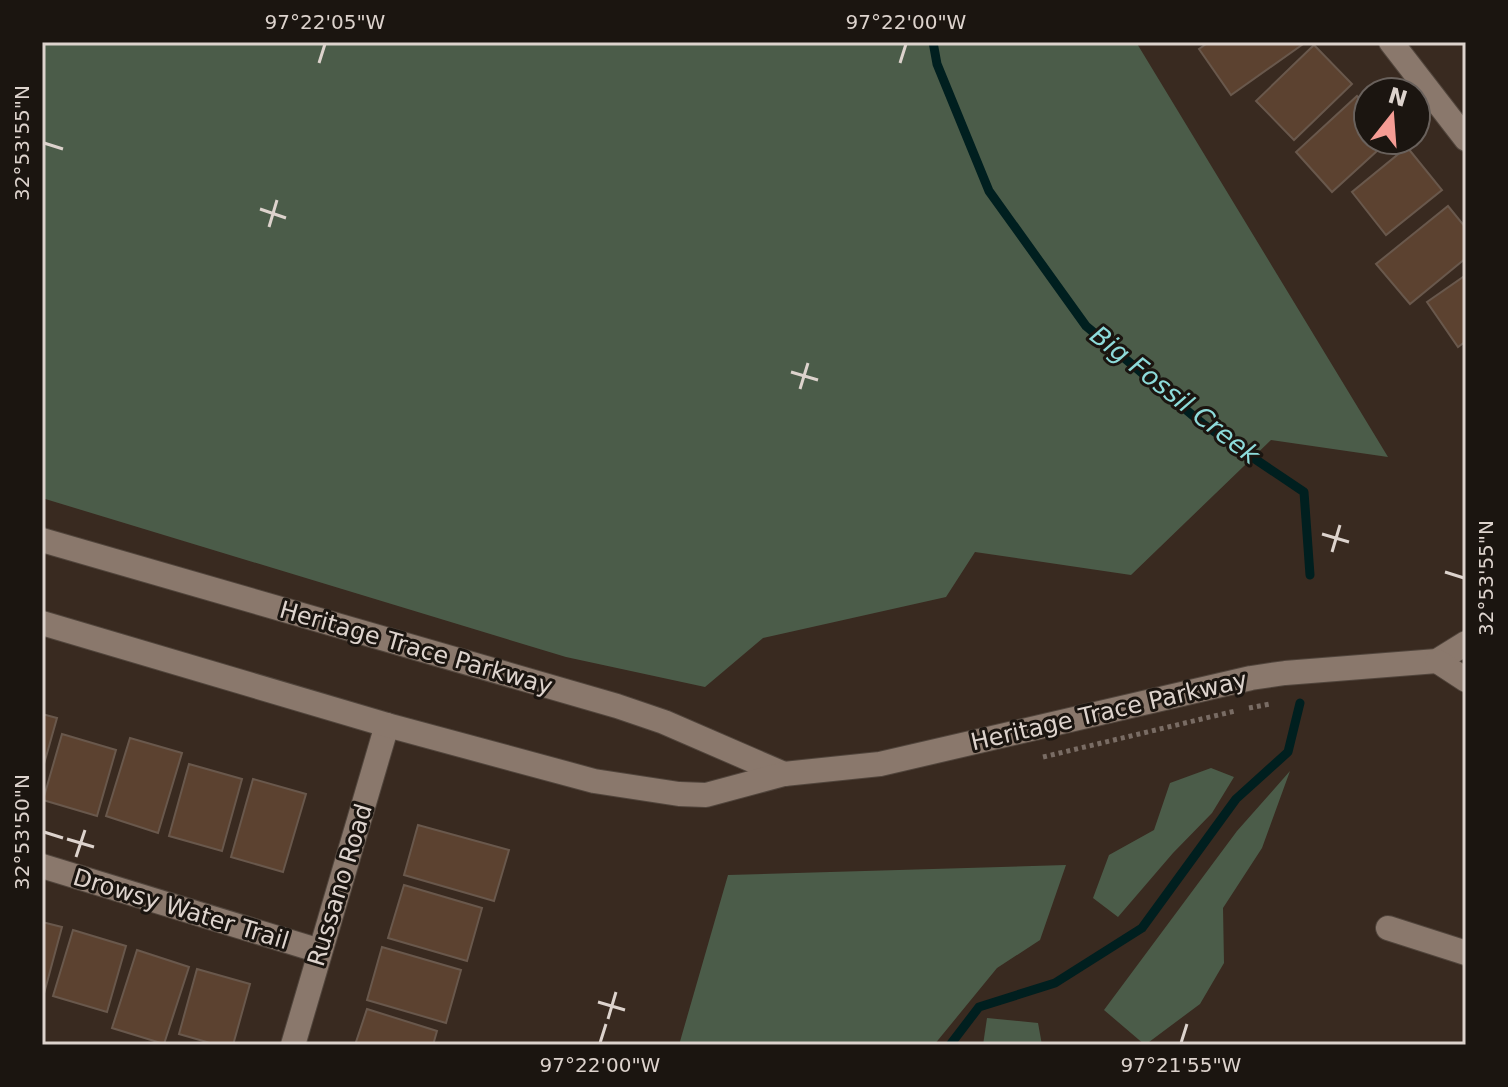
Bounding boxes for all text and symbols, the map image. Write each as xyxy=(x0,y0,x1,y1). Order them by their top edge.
text: 97°22'05"W xyxy=(265,10,386,34)
text: 97°22'00"W xyxy=(846,10,967,34)
north arrow xyxy=(1352,76,1432,156)
text: N xyxy=(1385,83,1410,112)
text: 32°53'55"N xyxy=(10,85,34,201)
water label: Big Fossil Creek xyxy=(1084,320,1266,471)
text: 32°53'55"N xyxy=(1474,520,1498,636)
street label: Heritage Trace Parkway xyxy=(276,596,556,700)
street label: Heritage Trace Parkway xyxy=(968,666,1250,756)
text: 32°53'50"N xyxy=(10,774,34,890)
street label: Russano Road xyxy=(302,800,378,970)
street label: Drowsy Water Trail xyxy=(70,863,292,955)
text: 97°22'00"W xyxy=(540,1053,661,1077)
text: 97°21'55"W xyxy=(1121,1053,1242,1077)

